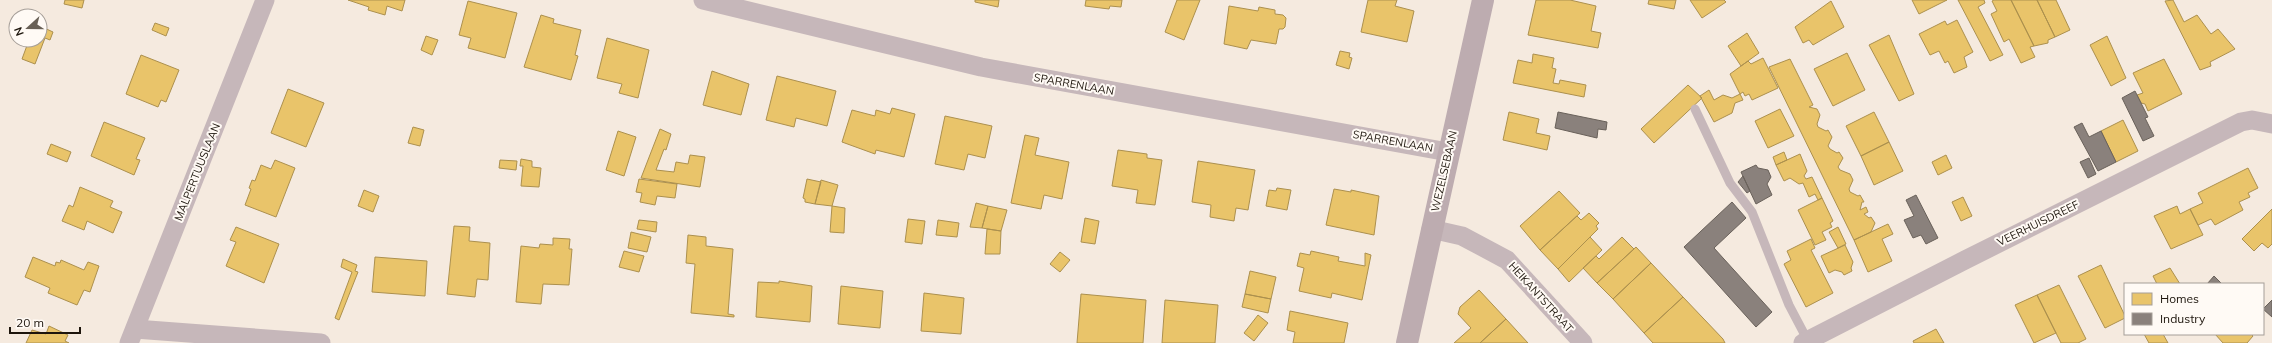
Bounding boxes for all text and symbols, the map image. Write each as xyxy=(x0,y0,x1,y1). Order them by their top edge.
north arrow xyxy=(8,8,48,48)
text: N xyxy=(11,25,27,38)
street label: SPARRENLAAN xyxy=(1033,70,1115,98)
street label: MALPERTUUSLAAN xyxy=(171,121,223,223)
street label: SPARRENLAAN xyxy=(1352,127,1434,155)
street label: WEZELSEBAAN xyxy=(1428,129,1460,213)
street label: VEERHUISDREEF xyxy=(1995,197,2081,249)
street label: HEIKANTSTRAAT xyxy=(1506,259,1577,335)
legend xyxy=(2124,283,2264,335)
text: Homes xyxy=(2160,291,2199,306)
scale bar xyxy=(10,309,80,335)
text: Industry xyxy=(2160,311,2206,326)
text: 20 m xyxy=(16,315,44,330)

